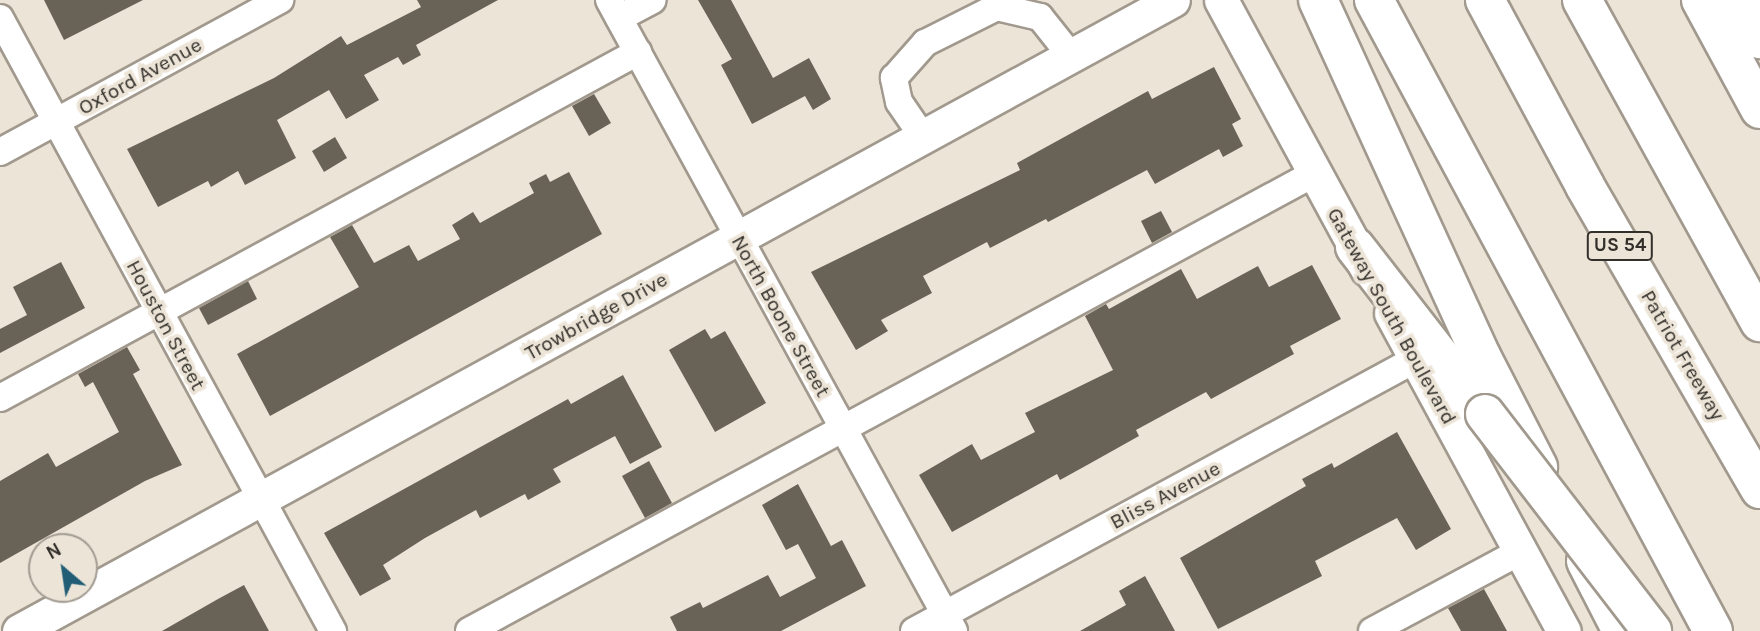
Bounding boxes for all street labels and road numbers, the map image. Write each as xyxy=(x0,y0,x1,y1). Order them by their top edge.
street label: Oxford Avenue xyxy=(74,32,206,120)
street label: Gateway South Boulevard xyxy=(1322,203,1462,429)
road number: US 54 xyxy=(1587,230,1653,262)
street label: North Boone Street xyxy=(726,231,836,401)
street label: Houston Street xyxy=(121,256,211,394)
street label: Trowbridge Drive xyxy=(521,267,671,365)
street label: Patriot Freeway xyxy=(1636,285,1730,425)
street label: Bliss Avenue xyxy=(1106,455,1224,535)

